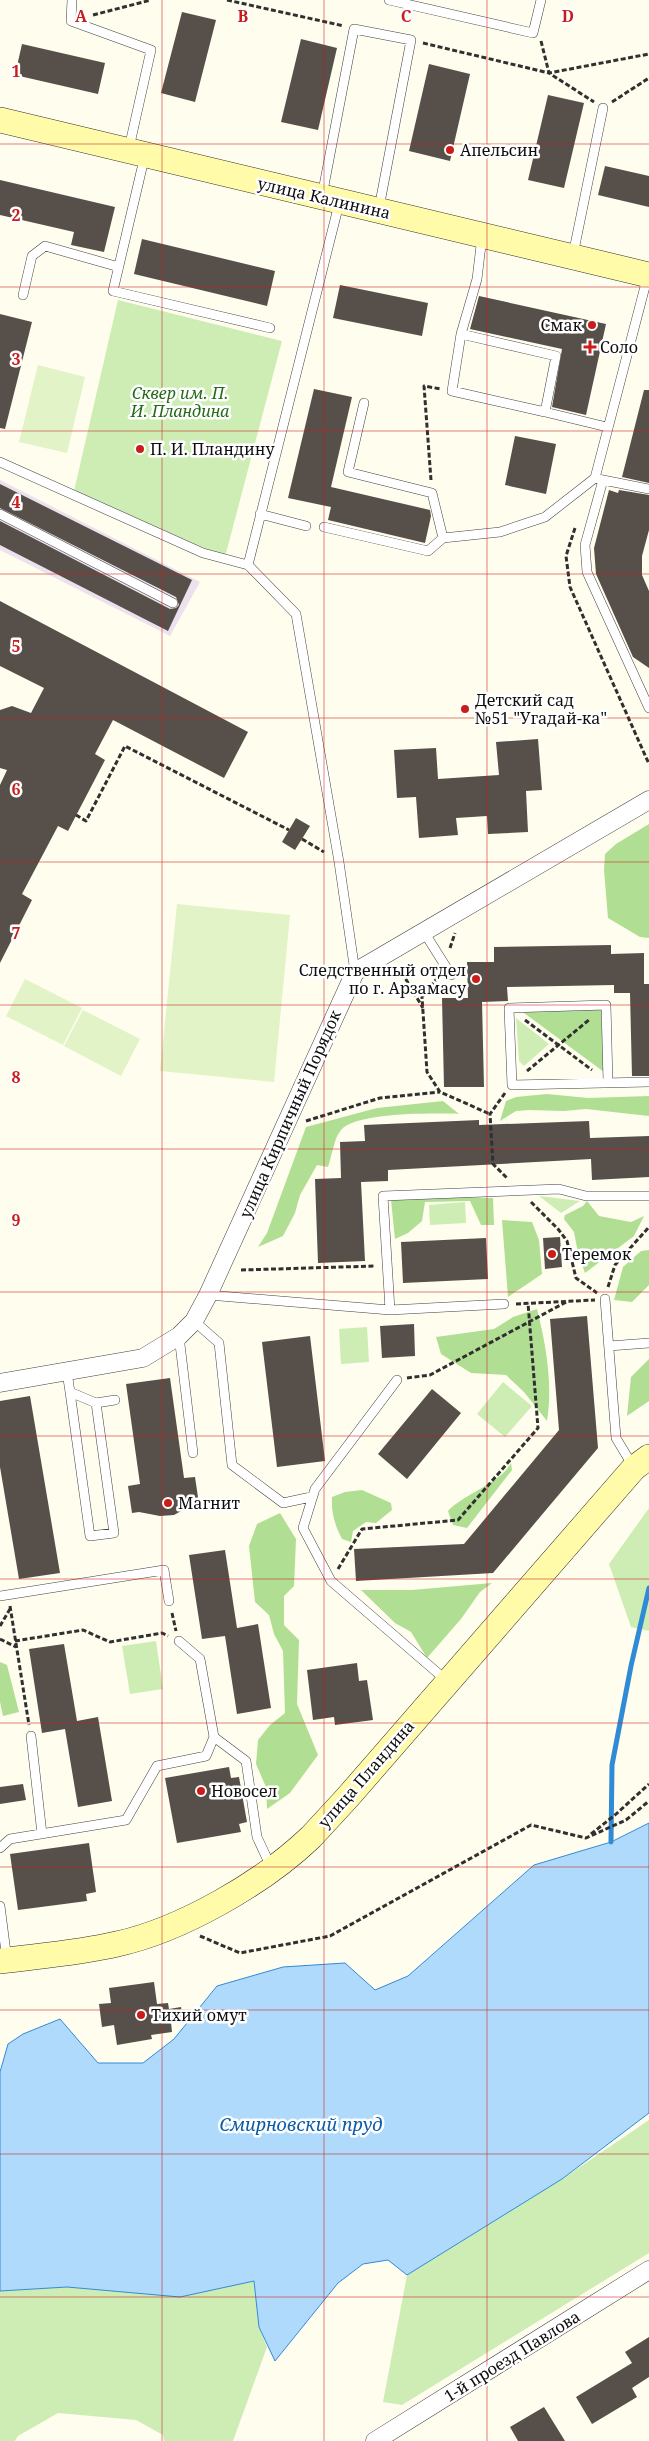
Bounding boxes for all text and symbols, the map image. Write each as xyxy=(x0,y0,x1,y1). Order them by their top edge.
text: A xyxy=(75,5,88,27)
text: B xyxy=(238,5,249,27)
text: C xyxy=(401,5,412,27)
text: D xyxy=(562,5,574,27)
text: 1 xyxy=(11,60,21,82)
place label: Апельсин xyxy=(460,139,538,161)
marker: Апельсин xyxy=(444,144,456,156)
street label: улица Калинина xyxy=(255,172,393,224)
text: 2 xyxy=(11,204,21,226)
place label: Смак xyxy=(540,314,583,336)
marker: Смак xyxy=(586,319,598,331)
place label: Соло xyxy=(600,336,638,358)
marker: Соло xyxy=(584,341,596,353)
text: 3 xyxy=(11,348,21,370)
park label: Сквер им. П. И. Пландина xyxy=(130,382,229,422)
place label: П. И. Пландину xyxy=(150,438,275,460)
marker: П. И. Пландину xyxy=(134,443,146,455)
text: 4 xyxy=(11,491,21,513)
text: 5 xyxy=(11,635,21,657)
place label: Детский сад №51 "Угадай-ка" xyxy=(475,689,607,729)
marker: Детский сад №51 "Угадай-ка" xyxy=(459,703,471,715)
text: 6 xyxy=(11,778,21,800)
text: 7 xyxy=(11,922,21,944)
place label: Следственный отдел по г. Арзамасу xyxy=(299,959,467,999)
marker: Следственный отдел по г. Арзамасу xyxy=(470,973,482,985)
street label: улица Кирпичный Порядок xyxy=(234,1006,346,1222)
text: 8 xyxy=(11,1066,21,1088)
text: 9 xyxy=(11,1209,21,1231)
place label: Теремок xyxy=(562,1243,632,1265)
marker: Теремок xyxy=(546,1248,558,1260)
place label: Магнит xyxy=(178,1492,241,1514)
marker: Магнит xyxy=(162,1497,174,1509)
street label: улица Пландина xyxy=(313,1715,419,1833)
place label: Новосел xyxy=(211,1780,278,1802)
marker: Новосел xyxy=(195,1785,207,1797)
place label: Тихий омут xyxy=(151,2004,247,2026)
marker: Тихий омут xyxy=(135,2009,147,2021)
water label: Смирновский пруд xyxy=(219,2112,383,2136)
street label: 1-й проезд Павлова xyxy=(440,2305,584,2407)

